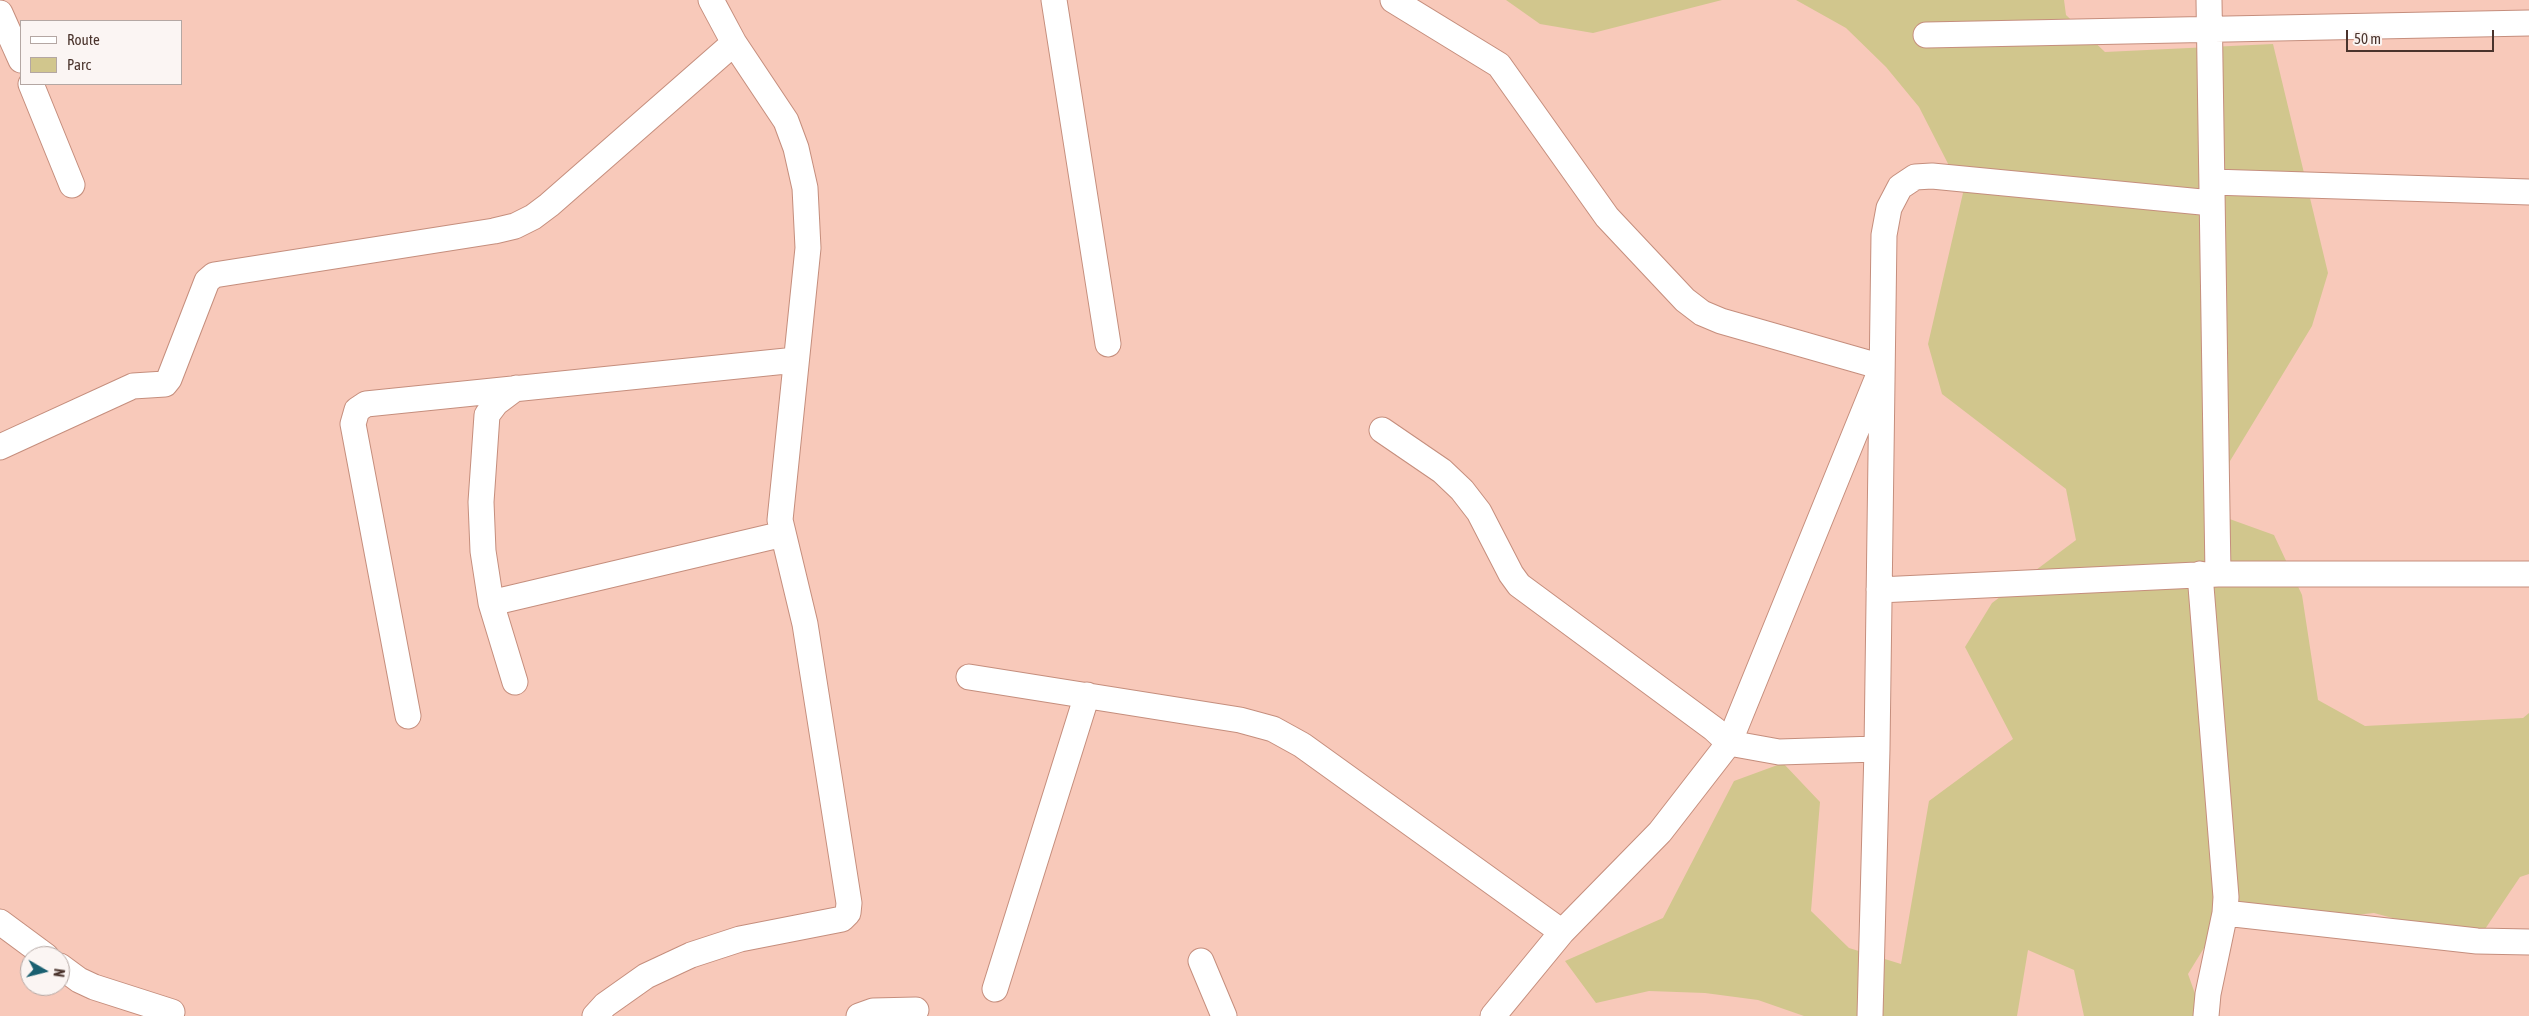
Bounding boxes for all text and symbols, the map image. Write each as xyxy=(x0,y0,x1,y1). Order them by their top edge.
legend xyxy=(20,20,182,85)
scale bar xyxy=(2349,20,2496,52)
text: 50 m xyxy=(2354,30,2381,47)
text: Route xyxy=(67,31,100,48)
text: Parc xyxy=(67,56,91,73)
north arrow xyxy=(20,946,70,996)
text: N xyxy=(50,968,67,978)

